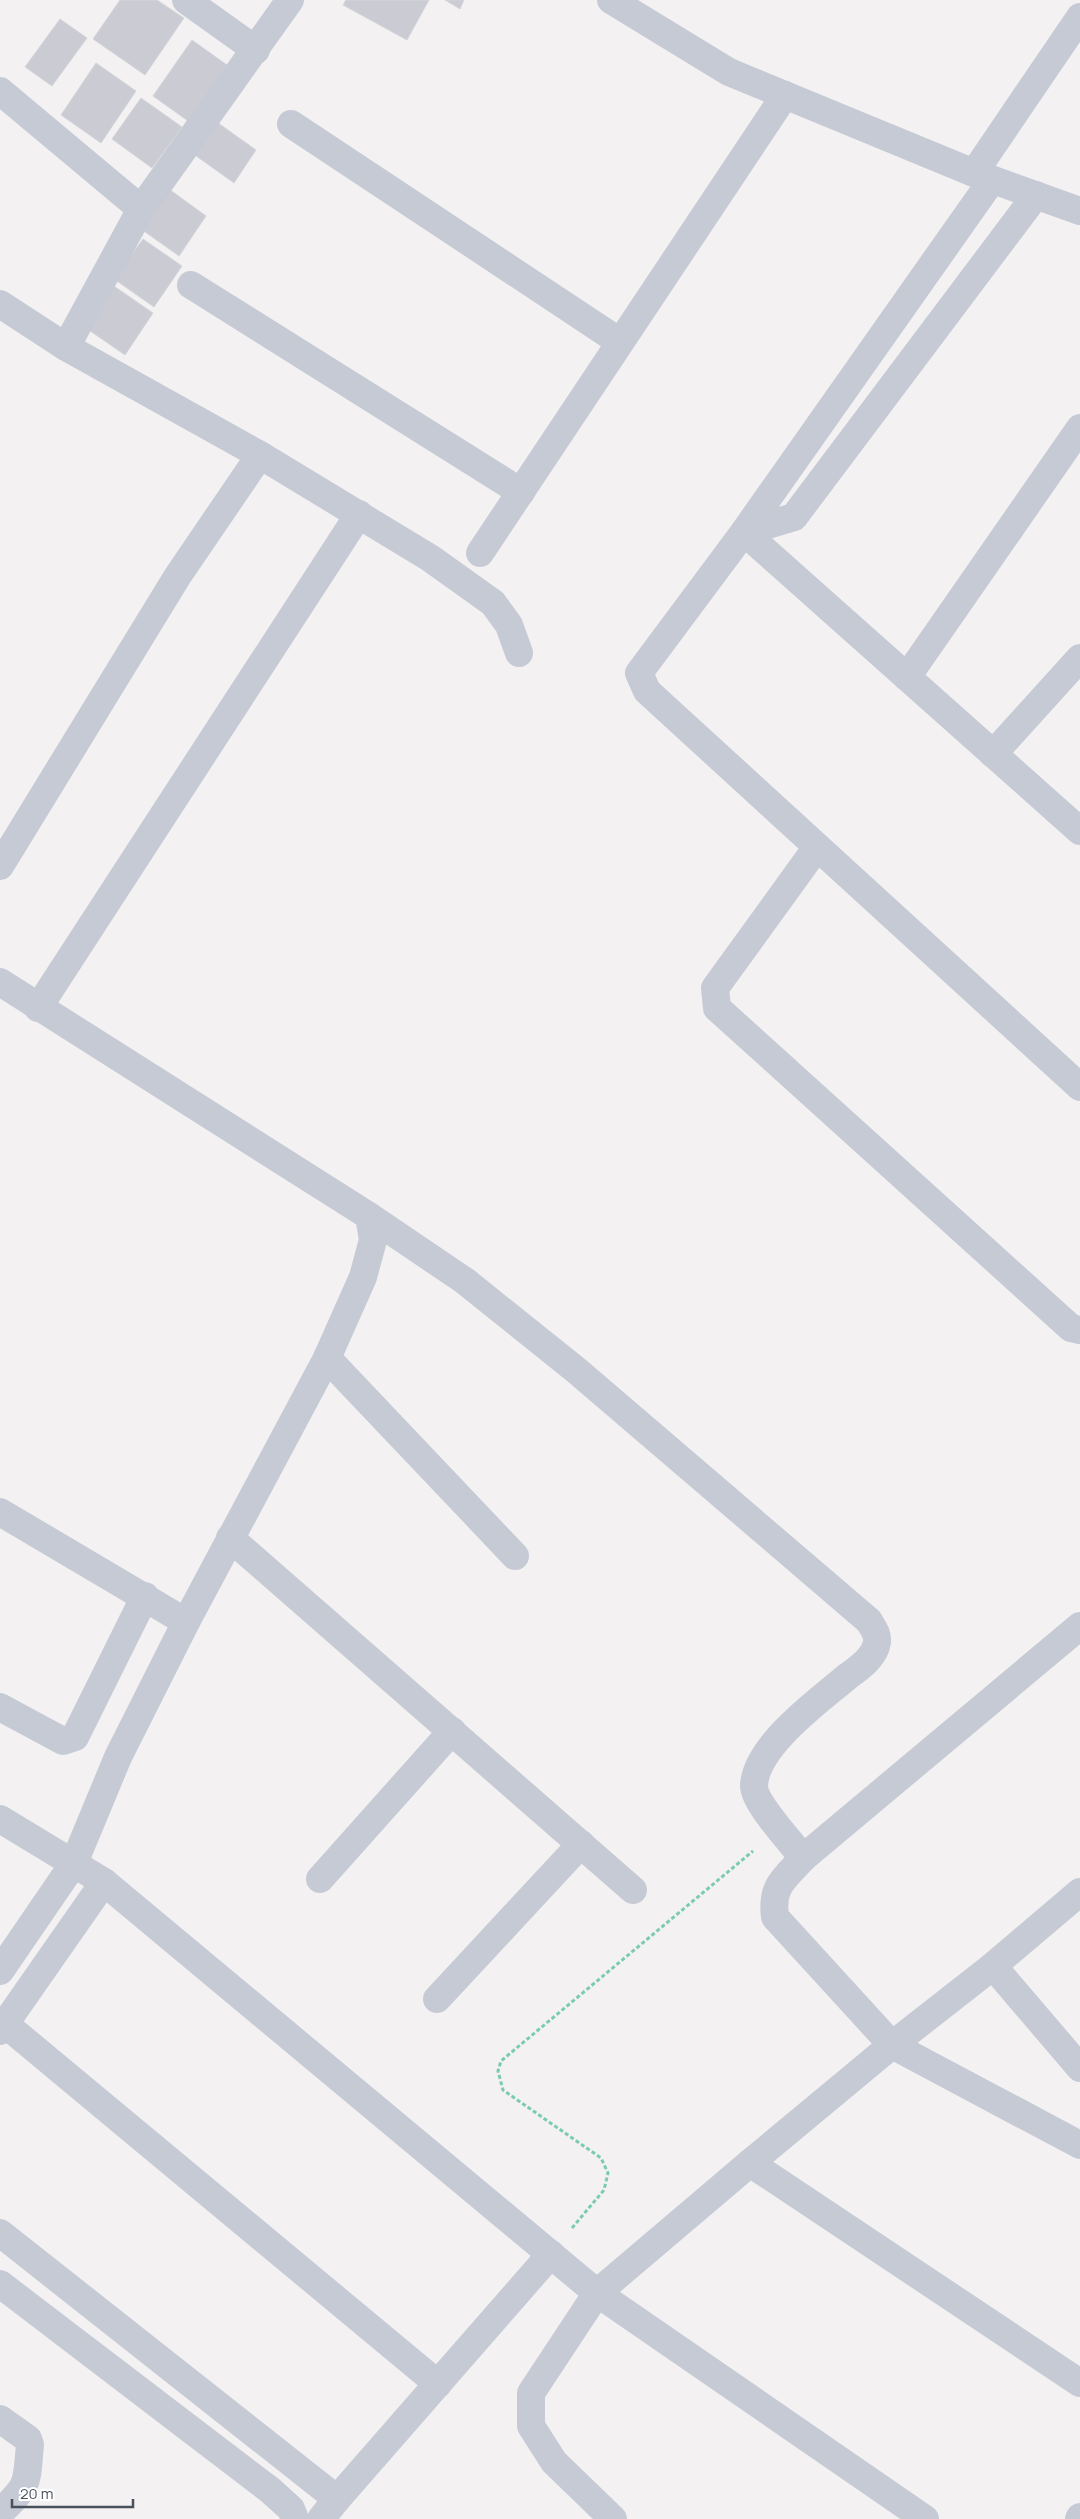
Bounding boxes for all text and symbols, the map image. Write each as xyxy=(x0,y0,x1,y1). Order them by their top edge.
scale bar xyxy=(12,2476,134,2508)
text: 20 m xyxy=(20,2483,53,2504)

